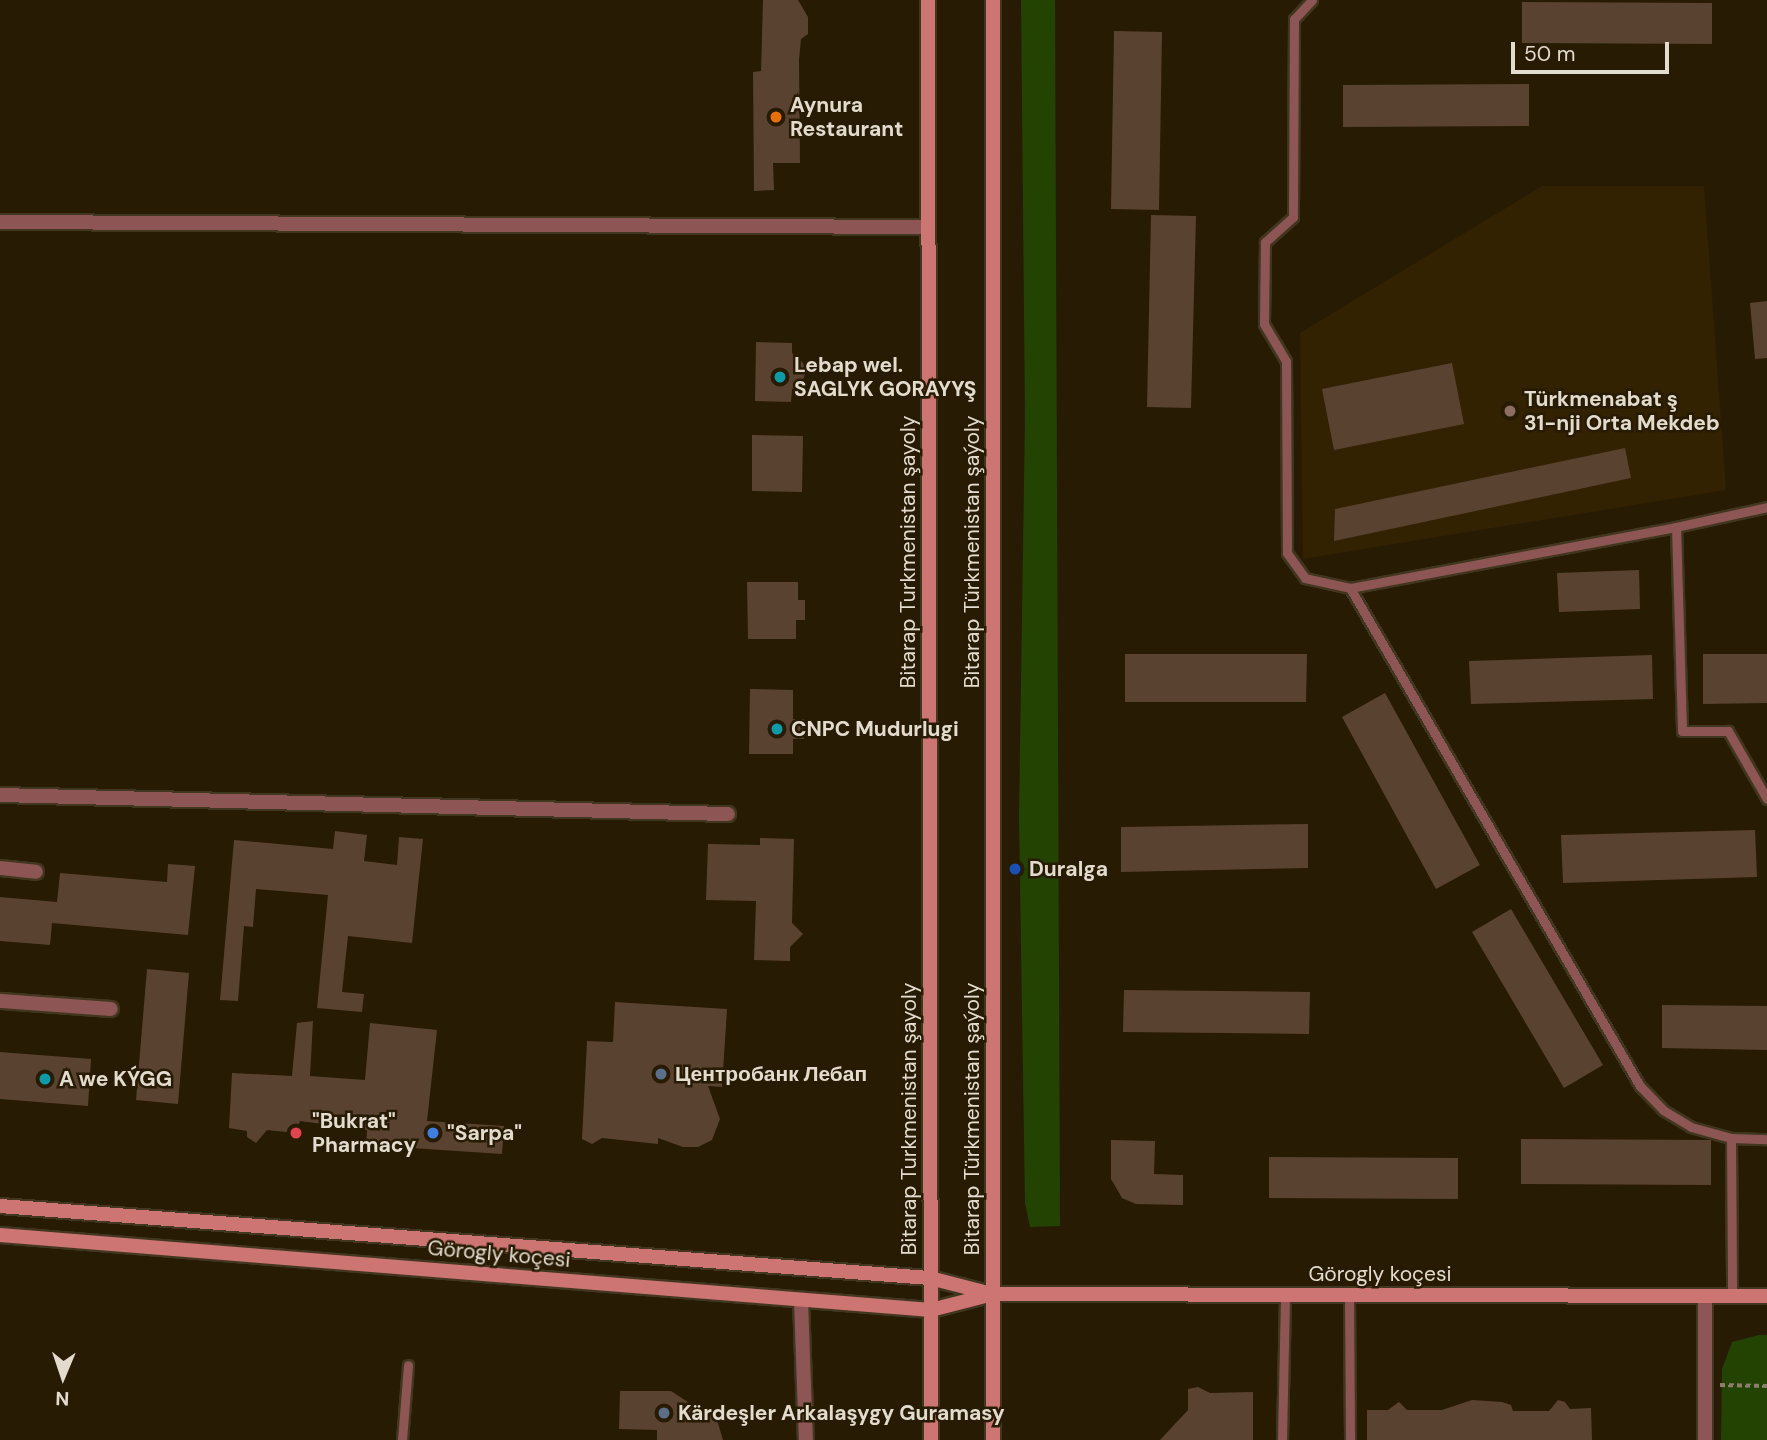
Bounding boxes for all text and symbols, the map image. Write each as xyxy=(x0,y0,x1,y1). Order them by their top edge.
scale bar xyxy=(1515,28,1672,72)
text: 50 m xyxy=(1524,40,1575,68)
place label: Aynura Restaurant xyxy=(790,92,903,142)
marker: Aynura Restaurant xyxy=(768,109,784,125)
place label: Lebap wel. SAGLYK GORAYYŞ xyxy=(794,352,976,402)
marker: Lebap wel. SAGLYK GORAYYŞ xyxy=(772,369,788,385)
place label: Türkmenabat ş 31-nji Orta Mekdeb xyxy=(1524,386,1720,436)
marker: Türkmenabat ş 31-nji Orta Mekdeb xyxy=(1502,403,1518,419)
street label: Bitarap Turkmenistan şayoly xyxy=(895,416,921,688)
street label: Bitarap Türkmenistan şaýoly xyxy=(959,416,985,688)
place label: CNPC Mudurlugi xyxy=(791,716,959,742)
marker: CNPC Mudurlugi xyxy=(769,721,785,737)
place label: Duralga xyxy=(1029,856,1108,882)
marker: Duralga xyxy=(1007,861,1023,877)
street label: Bitarap Turkmenistan şayoly xyxy=(896,983,922,1255)
street label: Bitarap Türkmenistan şaýoly xyxy=(959,983,985,1255)
place label: Центробанк Лебап xyxy=(675,1061,867,1087)
place label: A we KÝGG xyxy=(59,1066,172,1092)
marker: Центробанк Лебап xyxy=(653,1066,669,1082)
marker: A we KÝGG xyxy=(37,1071,53,1087)
place label: "Bukrat" Pharmacy xyxy=(312,1108,416,1158)
place label: "Sarpa" xyxy=(447,1120,522,1146)
marker: "Bukrat" Pharmacy xyxy=(286,1123,306,1143)
marker: "Sarpa" xyxy=(425,1125,441,1141)
street label: Görogly koçesi xyxy=(427,1235,571,1273)
street label: Görogly koçesi xyxy=(1308,1261,1452,1287)
north arrow xyxy=(28,1342,98,1412)
text: N xyxy=(55,1386,70,1411)
place label: Kärdeşler Arkalaşygy Guramasy xyxy=(678,1400,1005,1426)
marker: Kärdeşler Arkalaşygy Guramasy xyxy=(656,1405,672,1421)

